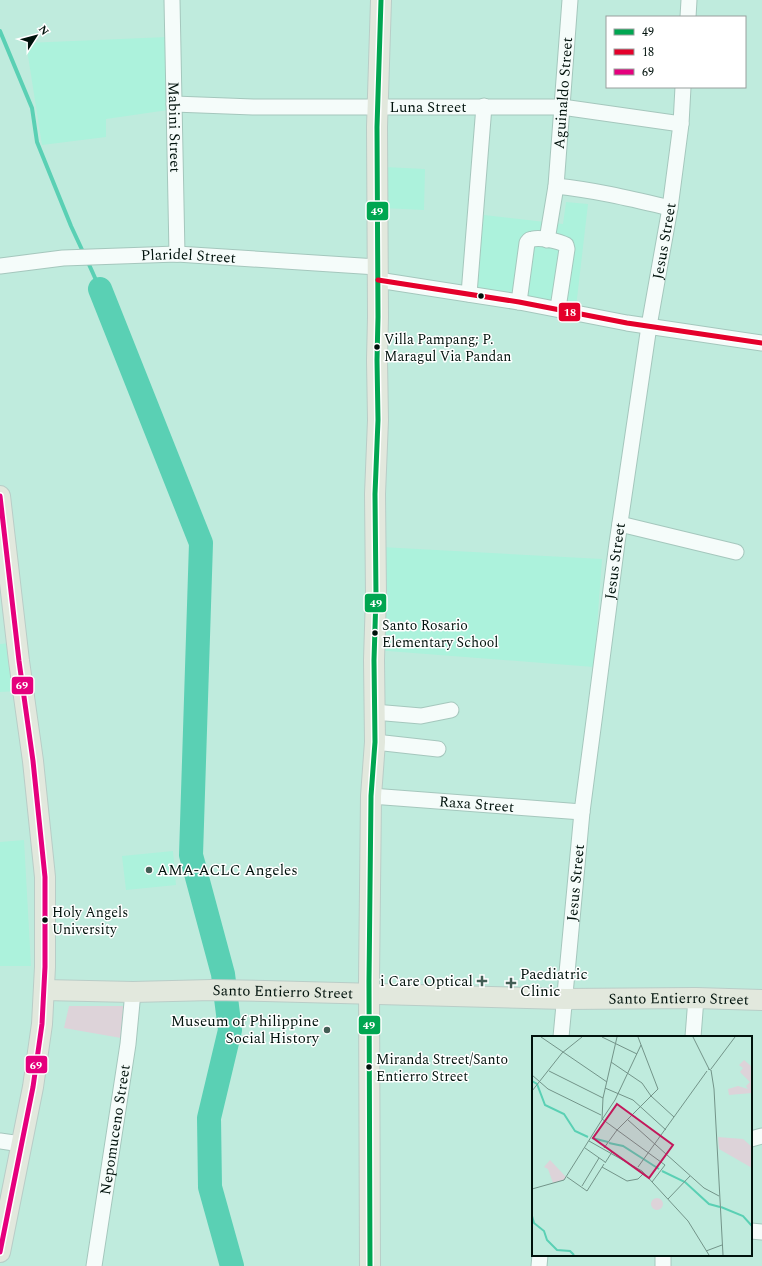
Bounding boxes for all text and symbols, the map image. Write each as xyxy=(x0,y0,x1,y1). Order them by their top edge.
north arrow xyxy=(16,16,56,56)
legend xyxy=(606,16,746,88)
text: N xyxy=(34,22,53,39)
text: 49 xyxy=(642,23,654,42)
street label: Aguinaldo Street xyxy=(548,36,579,150)
text: 18 xyxy=(642,43,654,62)
text: 69 xyxy=(642,63,654,82)
street label: Mabini Street xyxy=(162,81,186,173)
street label: Luna Street xyxy=(389,96,466,119)
line badge: 49 xyxy=(366,201,389,221)
street label: Jesus Street xyxy=(647,201,683,281)
text: 49 xyxy=(371,203,383,220)
street label: Plaridel Street xyxy=(140,243,237,270)
unlabelled marker xyxy=(476,291,486,301)
line badge: 18 xyxy=(558,302,581,322)
text: 18 xyxy=(564,304,576,321)
place label: Villa Pampang; P. Maragul Via Pandan xyxy=(384,329,511,367)
marker: Villa Pampang; P. Maragul Via Pandan xyxy=(372,342,382,352)
street label: Jesus Street xyxy=(599,521,632,601)
line badge: 49 xyxy=(364,593,387,613)
text: 49 xyxy=(370,595,382,612)
place label: Santo Rosario Elementary School xyxy=(382,615,498,653)
marker: Santo Rosario Elementary School xyxy=(370,628,380,638)
line badge: 69 xyxy=(11,676,34,695)
text: 69 xyxy=(16,677,28,694)
street label: Raxa Street xyxy=(438,790,515,819)
street label: Jesus Street xyxy=(561,843,591,922)
place label: AMA-ACLC Angeles xyxy=(157,859,298,882)
marker: AMA-ACLC Angeles xyxy=(144,865,154,875)
place label: Holy Angels University xyxy=(52,902,128,940)
marker: Holy Angels University xyxy=(40,915,50,925)
place label: Paediatric Clinic xyxy=(520,963,588,1003)
place label: i Care Optical xyxy=(380,970,473,993)
marker: i Care Optical xyxy=(476,975,488,987)
marker: Paediatric Clinic xyxy=(505,977,517,989)
street label: Santo Entierro Street xyxy=(212,979,353,1005)
street label: Santo Entierro Street xyxy=(608,987,749,1012)
place label: Museum of Philippine Social History xyxy=(171,1010,320,1050)
line badge: 49 xyxy=(358,1015,381,1035)
text: 49 xyxy=(363,1017,375,1034)
marker: Museum of Philippine Social History xyxy=(322,1025,332,1035)
inset map xyxy=(532,1036,752,1256)
place label: Miranda Street/Santo Entierro Street xyxy=(376,1049,508,1087)
line badge: 69 xyxy=(25,1055,48,1074)
text: 69 xyxy=(30,1057,42,1074)
marker: Miranda Street/Santo Entierro Street xyxy=(364,1062,374,1072)
street label: Nepomuceno Street xyxy=(94,1063,137,1197)

